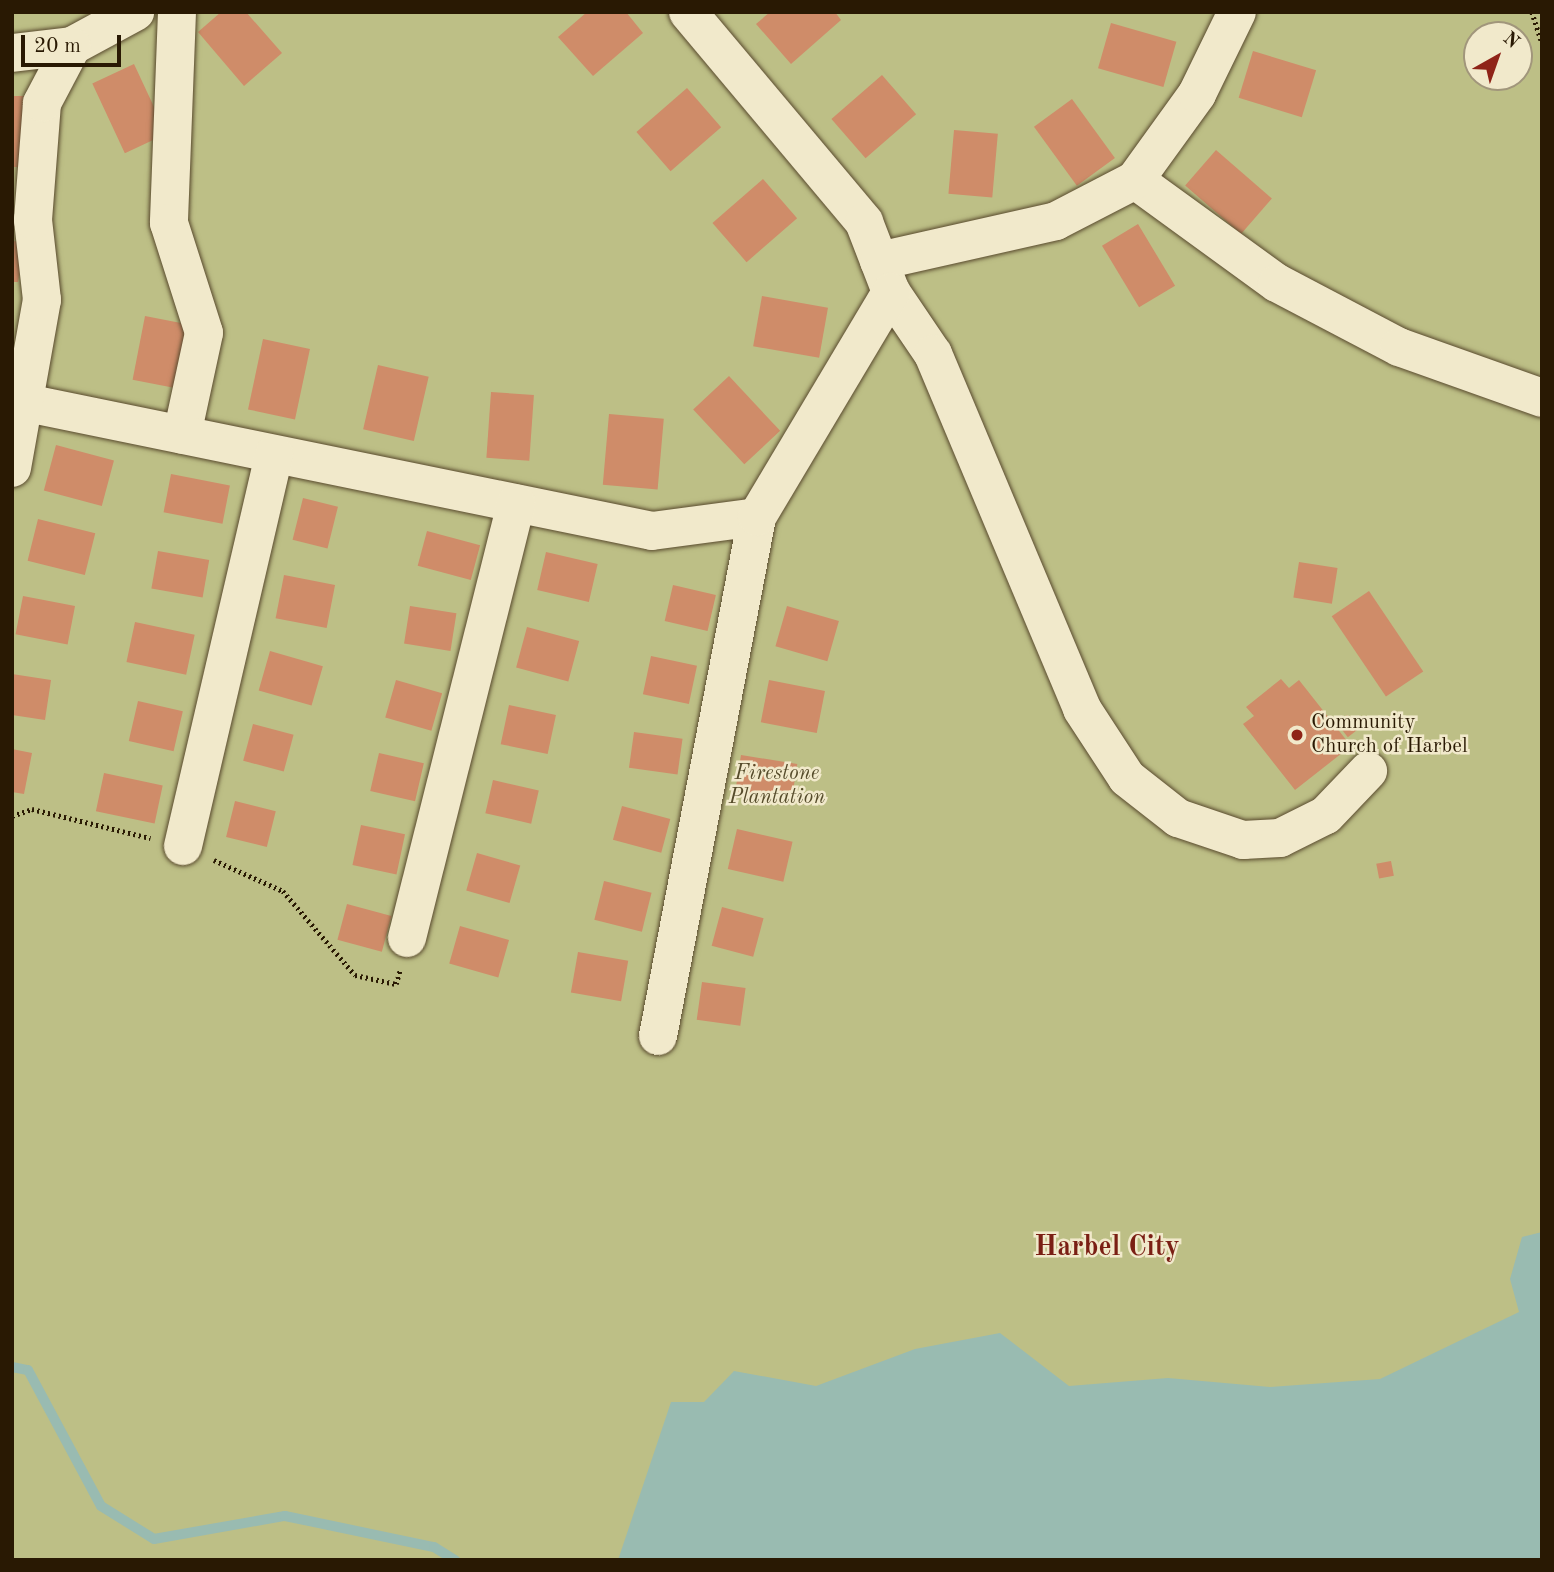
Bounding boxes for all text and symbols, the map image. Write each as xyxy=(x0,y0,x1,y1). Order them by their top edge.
scale bar xyxy=(24,21,124,65)
north arrow xyxy=(1463,21,1533,91)
text: N xyxy=(1499,29,1522,53)
text: 20 m xyxy=(34,36,81,57)
place label: Community Church of Harbel xyxy=(1311,710,1468,760)
marker: Community Church of Harbel xyxy=(1289,727,1305,743)
park label: Firestone Plantation xyxy=(729,761,825,811)
district label: Harbel City xyxy=(1034,1231,1180,1265)

